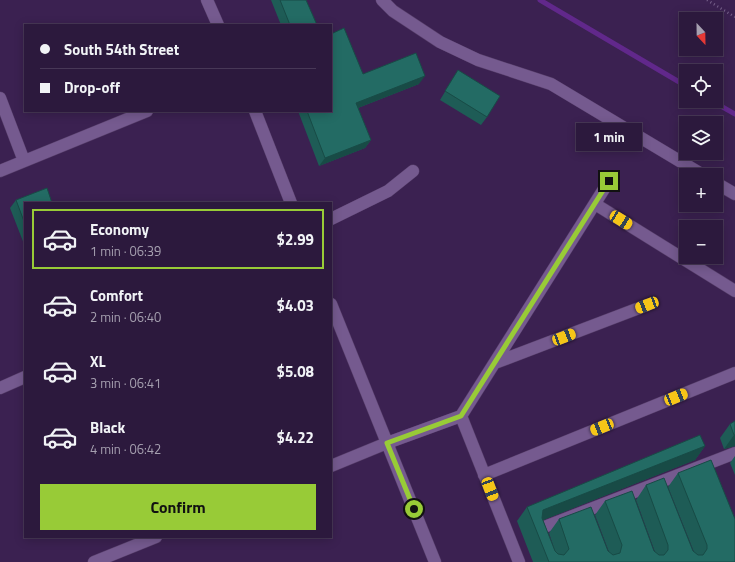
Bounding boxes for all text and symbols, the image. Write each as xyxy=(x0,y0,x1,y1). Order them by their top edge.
north arrow xyxy=(679,12,723,56)
map controls xyxy=(679,12,723,264)
text: South 54th Street xyxy=(64,38,179,61)
button: locate xyxy=(679,64,723,108)
text: Drop-off xyxy=(64,76,120,99)
button: layers xyxy=(679,116,723,160)
callout: 1 min xyxy=(576,123,642,151)
text: 1 min xyxy=(593,127,625,147)
button: + xyxy=(679,168,723,212)
route end xyxy=(600,172,618,190)
car xyxy=(608,209,634,231)
text: Economy xyxy=(90,218,149,241)
button: − xyxy=(679,220,723,264)
icon: car xyxy=(42,221,78,257)
text: $2.99 xyxy=(277,228,314,251)
text: 1 min · 06:39 xyxy=(90,241,161,261)
text: Comfort xyxy=(90,284,143,307)
icon: car xyxy=(42,287,78,323)
text: $4.03 xyxy=(277,294,314,317)
car xyxy=(634,295,660,315)
text: 2 min · 06:40 xyxy=(90,307,161,327)
car xyxy=(551,327,577,347)
text: XL xyxy=(90,350,106,373)
icon: car xyxy=(42,353,78,389)
text: $5.08 xyxy=(277,360,314,383)
text: 3 min · 06:41 xyxy=(90,373,161,393)
car xyxy=(663,387,689,407)
text: Black xyxy=(90,416,125,439)
car xyxy=(589,417,615,437)
icon: car xyxy=(42,419,78,455)
text: $4.22 xyxy=(277,426,314,449)
text: 4 min · 06:42 xyxy=(90,439,161,459)
car xyxy=(480,476,500,502)
button: Confirm xyxy=(40,484,316,530)
route start xyxy=(405,500,423,518)

